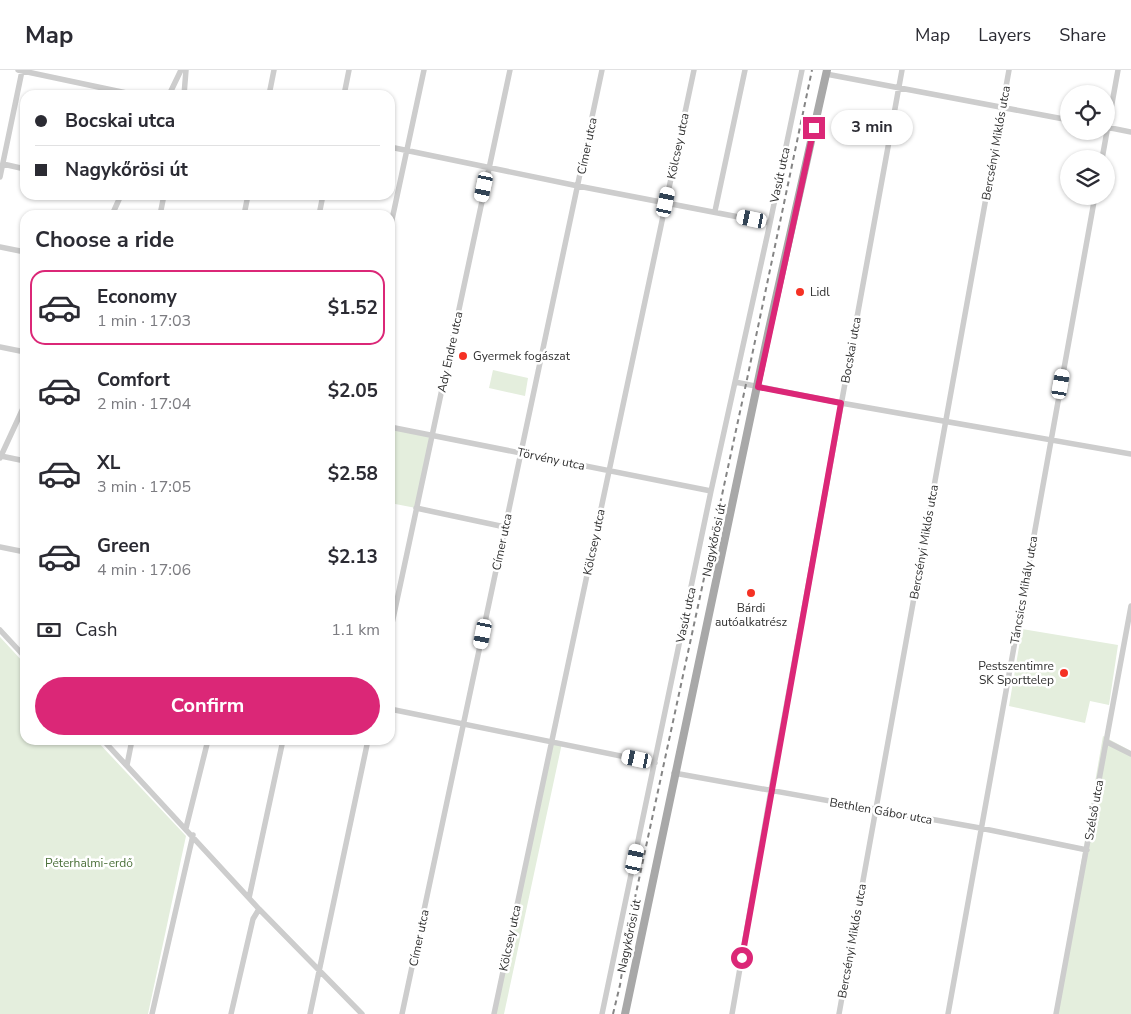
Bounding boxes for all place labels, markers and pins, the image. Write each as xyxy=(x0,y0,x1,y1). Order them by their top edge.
place label: Lidl xyxy=(810,284,830,300)
marker: Lidl xyxy=(794,286,806,298)
place label: Gyermek fogászat xyxy=(473,348,571,364)
marker: Gyermek fogászat xyxy=(457,350,469,362)
marker: Bárdi autóalkatrész xyxy=(745,587,757,599)
place label: Bárdi autóalkatrész xyxy=(715,600,788,630)
place label: Pestszentimre SK Sporttelep xyxy=(978,658,1054,688)
marker: Pestszentimre SK Sporttelep xyxy=(1058,667,1070,679)

